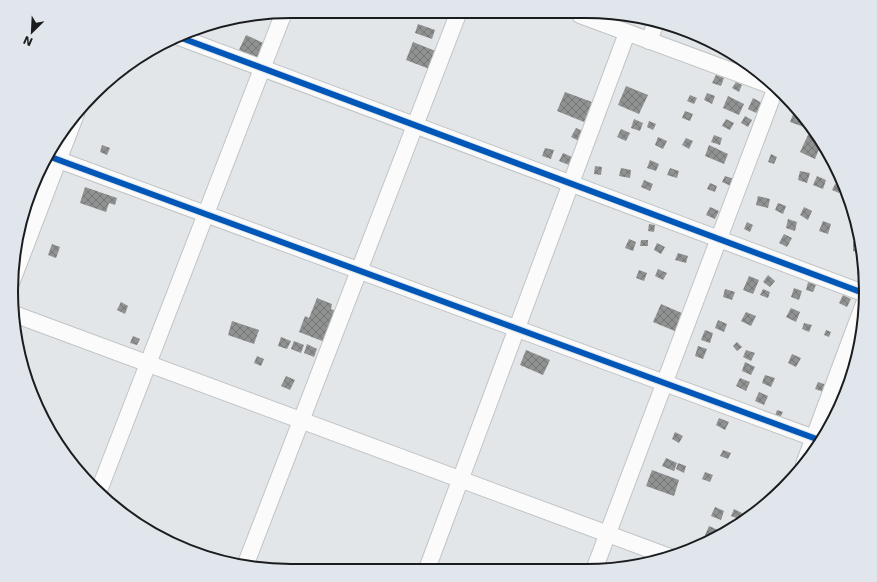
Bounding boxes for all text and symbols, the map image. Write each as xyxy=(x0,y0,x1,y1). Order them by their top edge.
north arrow xyxy=(12,12,52,52)
text: N xyxy=(21,33,35,48)

